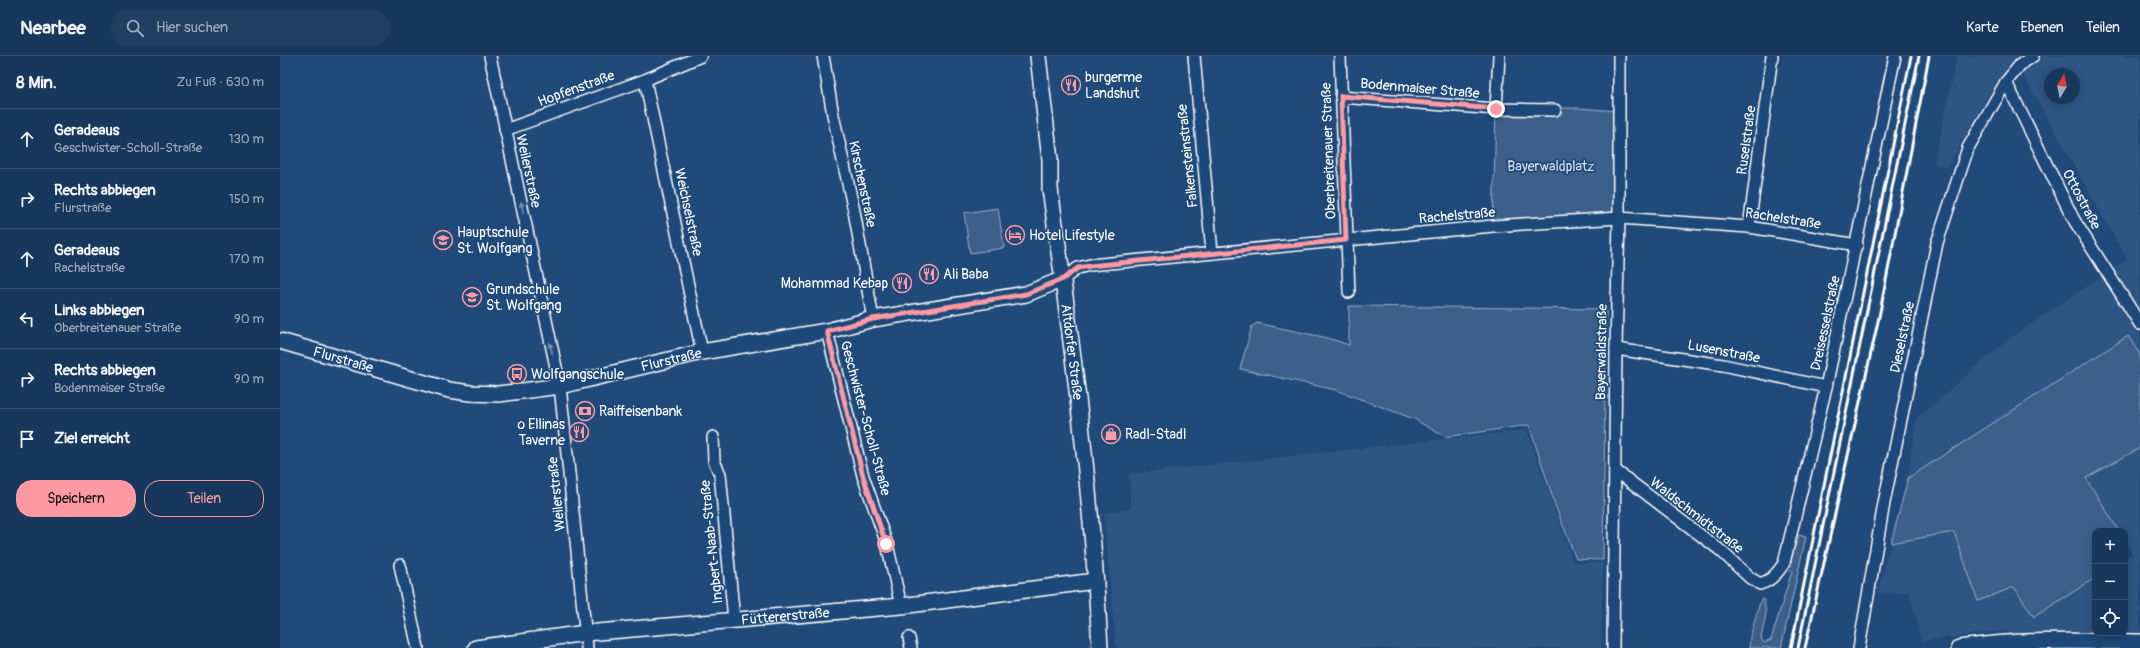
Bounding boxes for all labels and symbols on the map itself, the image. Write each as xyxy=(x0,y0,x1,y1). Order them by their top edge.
street label: Hopfenstraße xyxy=(536,67,617,110)
north arrow xyxy=(2044,68,2080,104)
place label: burgerme Landshut xyxy=(1085,69,1142,102)
restaurant icon: burgerme Landshut xyxy=(1060,74,1082,96)
street label: Bodenmaiser Straße xyxy=(1360,75,1480,102)
street label: Oberbreitenauer Straße xyxy=(1318,82,1339,220)
route end xyxy=(1487,100,1505,118)
street label: Falkensteinstraße xyxy=(1174,103,1201,209)
street label: Ruselstraße xyxy=(1733,104,1760,176)
street label: Weilerstraße xyxy=(512,133,545,209)
street label: Kirschenstraße xyxy=(845,139,880,229)
park label: Bayerwaldplatz xyxy=(1507,158,1595,175)
street label: Ottostraße xyxy=(2059,166,2105,232)
street label: Weichselstraße xyxy=(671,167,706,258)
one-way arrow xyxy=(518,201,524,213)
street label: Rachelstraße xyxy=(1418,204,1496,227)
street label: Rachelstraße xyxy=(1744,204,1822,233)
place label: Hauptschule St. Wolfgang xyxy=(457,224,533,257)
hotel icon: Hotel Lifestyle xyxy=(1004,224,1026,246)
place label: Hotel Lifestyle xyxy=(1029,227,1115,244)
school or university icon: Hauptschule St. Wolfgang xyxy=(432,229,454,251)
restaurant icon: Ali Baba xyxy=(918,263,940,285)
place label: Ali Baba xyxy=(943,266,989,283)
restaurant icon: Mohammad Kebap xyxy=(891,272,913,294)
street label: Dreisesselstraße xyxy=(1807,274,1844,372)
place label: Mohammad Kebap xyxy=(781,275,888,292)
place label: Grundschule St. Wolfgang xyxy=(486,281,562,314)
school or university icon: Grundschule St. Wolfgang xyxy=(461,286,483,308)
street label: Dieselstraße xyxy=(1887,300,1918,374)
street label: Altdorfer Straße xyxy=(1057,303,1086,401)
street label: Bayerwaldstraße xyxy=(1592,304,1611,400)
street label: Lusenstraße xyxy=(1686,336,1762,367)
street label: Geschwister-Scholl-Straße xyxy=(837,339,894,498)
one-way arrow xyxy=(548,342,554,354)
street label: Flurstraße xyxy=(311,343,375,377)
street label: Flurstraße xyxy=(639,344,703,375)
bus stop icon: Wolfgangschule xyxy=(506,363,528,385)
place label: Wolfgangschule xyxy=(531,366,624,383)
bank icon: Raiffeisenbank xyxy=(574,400,596,422)
place label: Raiffeisenbank xyxy=(599,403,682,420)
place label: o Ellinas Taverne xyxy=(517,416,566,449)
restaurant icon: o Ellinas Taverne xyxy=(568,421,590,443)
shop icon: Radl-Stadl xyxy=(1100,423,1122,445)
place label: Radl-Stadl xyxy=(1125,426,1186,443)
street label: Weilerstraße xyxy=(544,456,569,532)
street label: Waldschmidtstraße xyxy=(1647,474,1747,557)
street label: Ingbert-Naab-Straße xyxy=(697,479,726,605)
route start xyxy=(877,535,895,553)
street label: Füttererstraße xyxy=(740,604,830,629)

